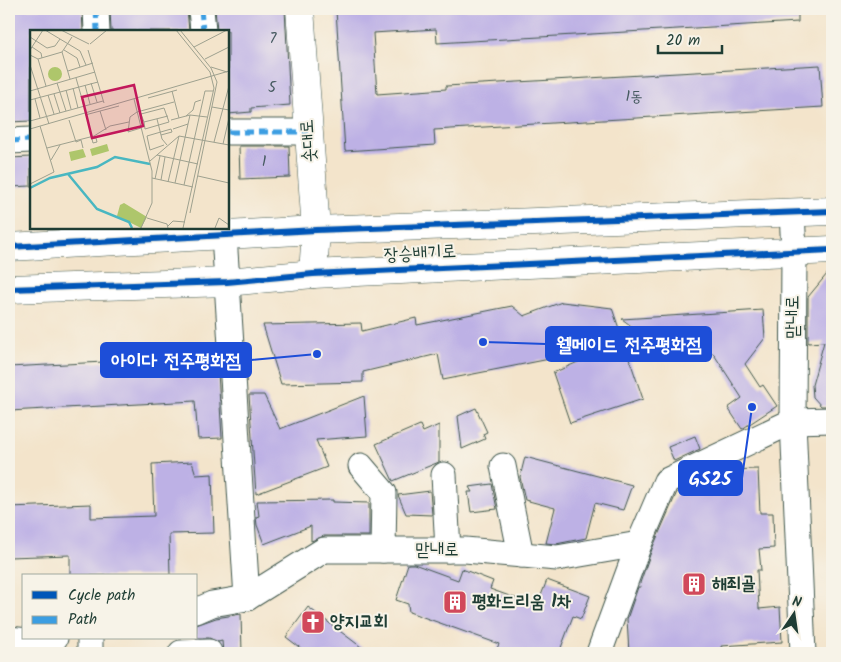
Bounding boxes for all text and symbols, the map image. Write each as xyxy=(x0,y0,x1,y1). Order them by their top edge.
scale bar xyxy=(658,22,722,54)
house number: 7 xyxy=(270,27,278,51)
text: 20 m xyxy=(666,29,700,53)
inset map xyxy=(30,30,229,229)
house number: 5 xyxy=(268,76,277,100)
house number: 1동 xyxy=(626,85,642,109)
street label: 솟대로 xyxy=(293,118,325,164)
house number: 1 xyxy=(262,150,267,174)
street label: 장승배기로 xyxy=(383,238,457,270)
street label: 맏내로 xyxy=(779,295,808,339)
callout: 웰메이드 전주평화점 xyxy=(546,327,711,361)
text: 웰메이드 전주평화점 xyxy=(557,331,702,361)
callout: 아이다 전주평화점 xyxy=(101,343,251,377)
text: 아이다 전주평화점 xyxy=(111,347,242,377)
callout: GS25 xyxy=(679,461,742,495)
text: GS25 xyxy=(689,465,733,495)
street label: 맏내로 xyxy=(415,536,459,565)
place label: 해죄골 xyxy=(712,570,756,599)
building icon: 해죄골 xyxy=(681,571,707,597)
legend xyxy=(22,574,198,640)
text: Cycle path xyxy=(68,584,135,608)
place label: 평화드리움 1차 xyxy=(472,588,572,617)
building icon: 평화드리움 1차 xyxy=(442,589,468,615)
north arrow xyxy=(768,590,818,640)
text: N xyxy=(790,591,804,614)
text: Path xyxy=(68,608,97,632)
place label: 양지교회 xyxy=(330,608,388,637)
church icon: 양지교회 xyxy=(300,609,326,635)

